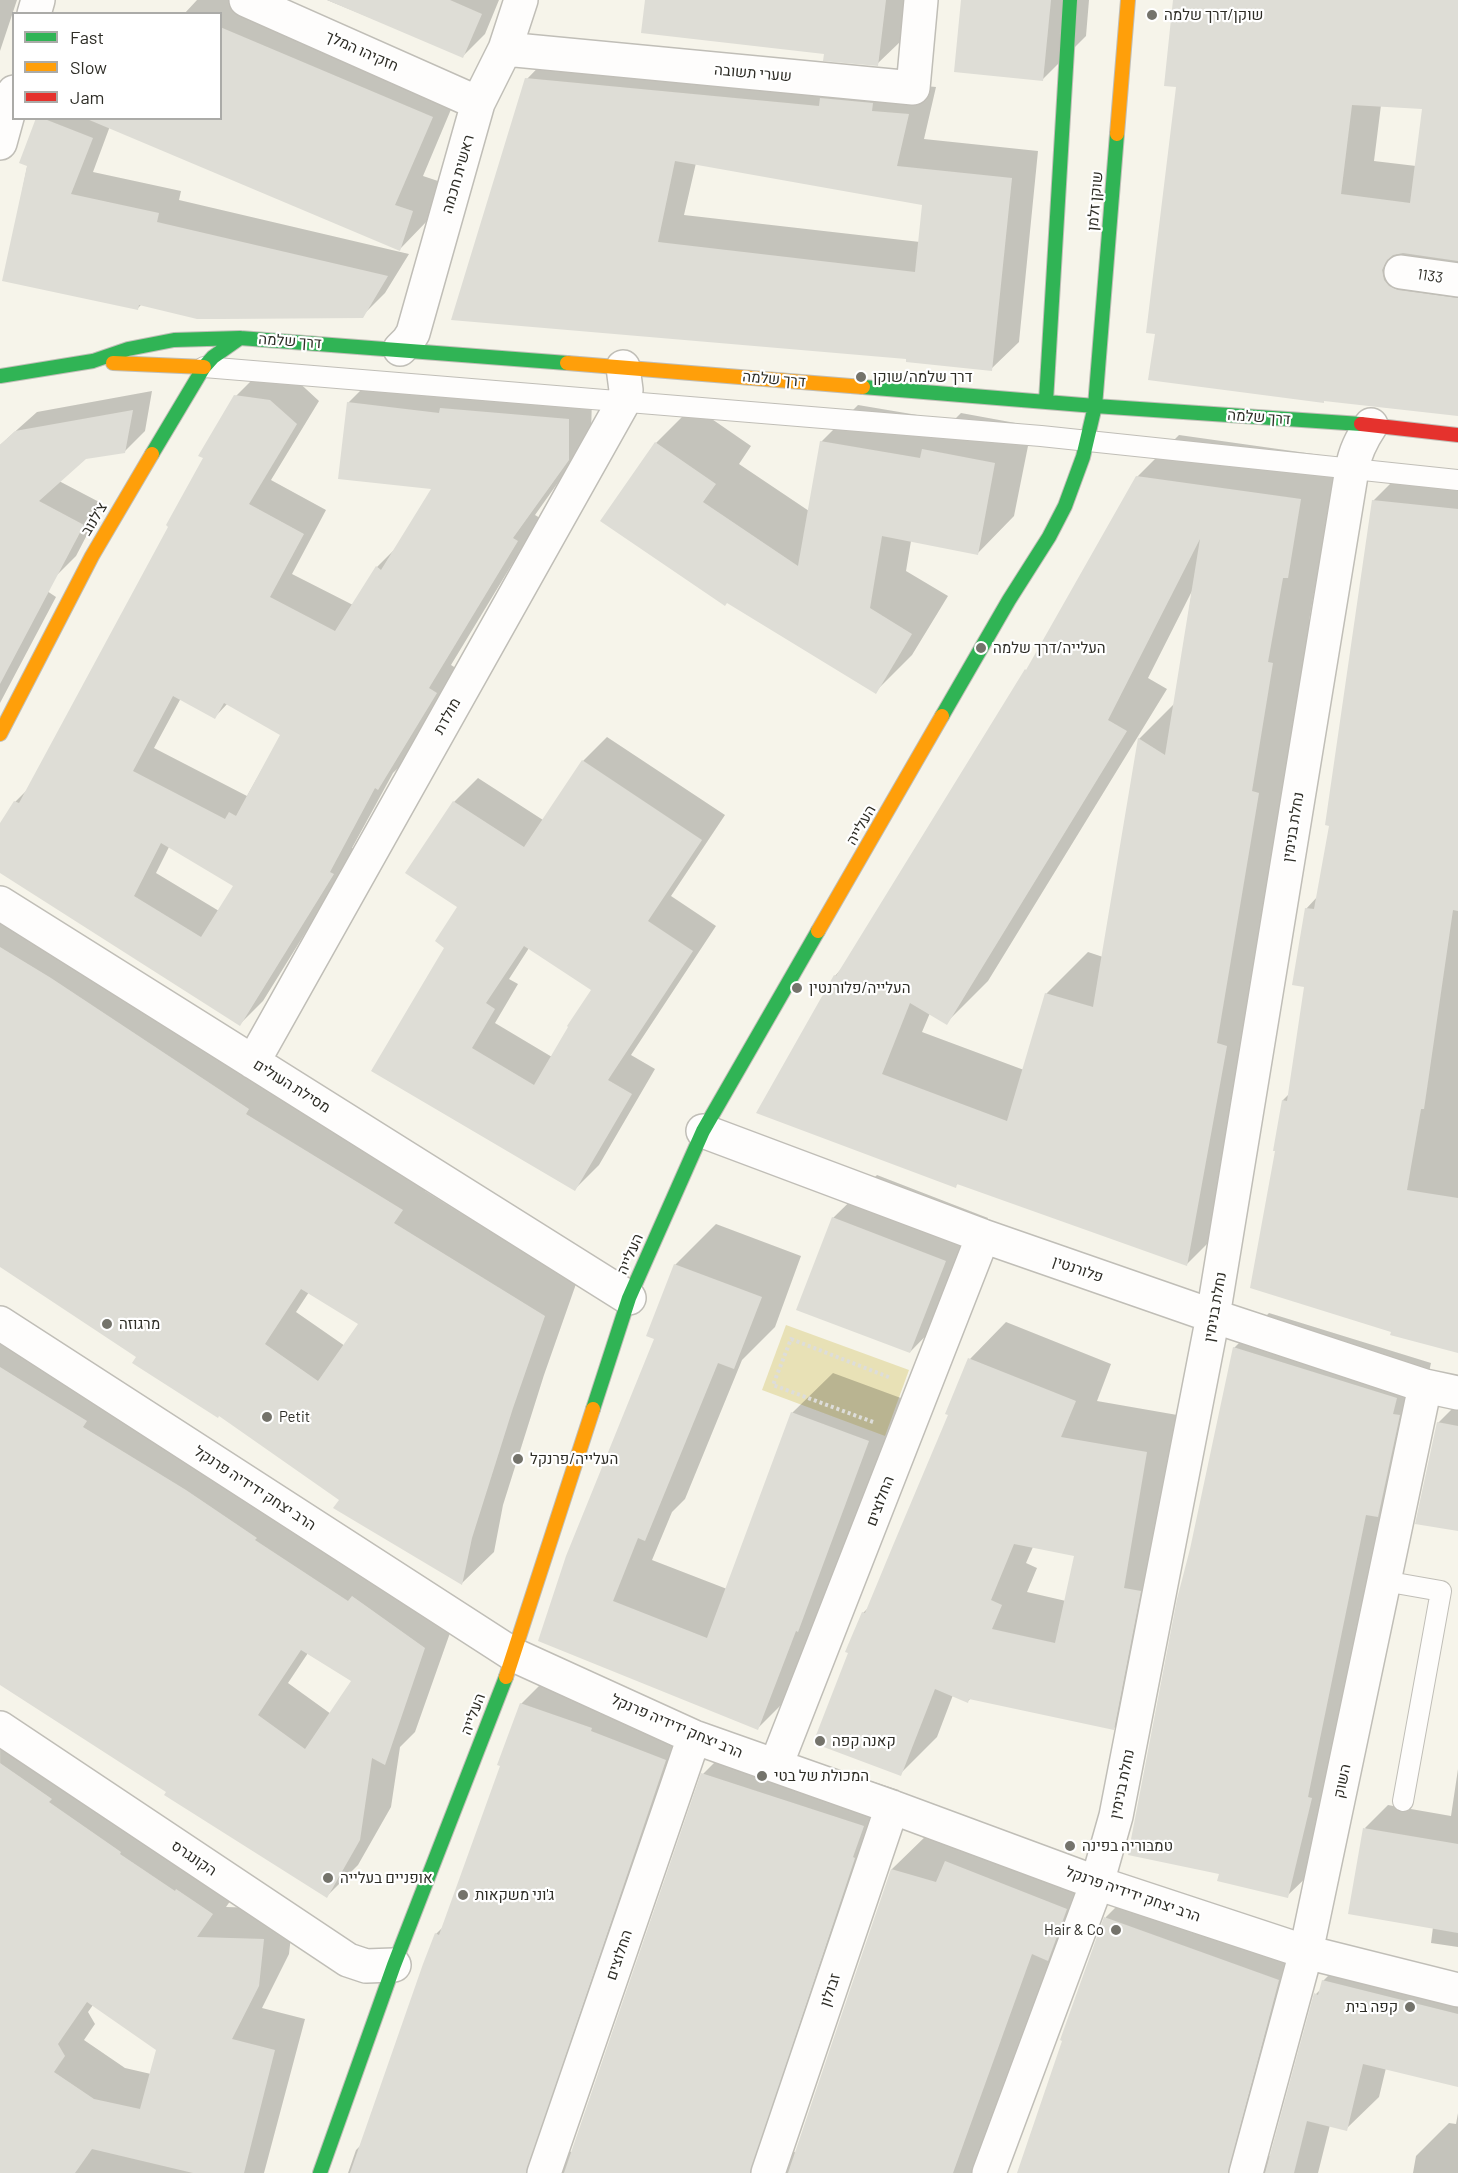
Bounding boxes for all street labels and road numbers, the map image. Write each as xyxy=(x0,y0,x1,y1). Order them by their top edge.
street label: חזקיהו המלך xyxy=(323,27,401,75)
street label: שערי תשובה xyxy=(713,61,793,85)
street label: ראשית חכמה xyxy=(438,132,478,216)
street label: שוקן זלמן xyxy=(1083,170,1107,232)
street label: 1133 xyxy=(1416,265,1444,287)
street label: דרך שלמה xyxy=(258,330,322,352)
street label: דרך שלמה xyxy=(742,367,806,391)
street label: דרך שלמה xyxy=(1227,406,1291,428)
street label: צ'לנוב xyxy=(77,499,111,539)
street label: מולדת xyxy=(430,695,464,737)
street label: נחלת בנימין xyxy=(1279,791,1307,863)
street label: העלייה xyxy=(842,802,880,848)
street label: מסילת העולים xyxy=(250,1055,334,1117)
street label: העלייה xyxy=(613,1231,647,1277)
street label: פלורנטין xyxy=(1050,1252,1106,1286)
street label: נחלת בנימין xyxy=(1200,1271,1230,1343)
street label: הרב יצחק ידידיה פרנקל xyxy=(191,1442,319,1534)
street label: החלוצים xyxy=(862,1473,898,1529)
street label: הרב יצחק ידידיה פרנקל xyxy=(608,1690,746,1762)
street label: העלייה xyxy=(457,1691,489,1737)
street label: נחלת בנימין xyxy=(1106,1747,1138,1821)
street label: השוק xyxy=(1330,1762,1354,1800)
street label: הקונגרס xyxy=(168,1836,220,1880)
street label: הרב יצחק ידידיה פרנקל xyxy=(1063,1862,1203,1926)
street label: החלוצים xyxy=(602,1927,636,1983)
street label: זבולון xyxy=(816,1971,844,2009)

